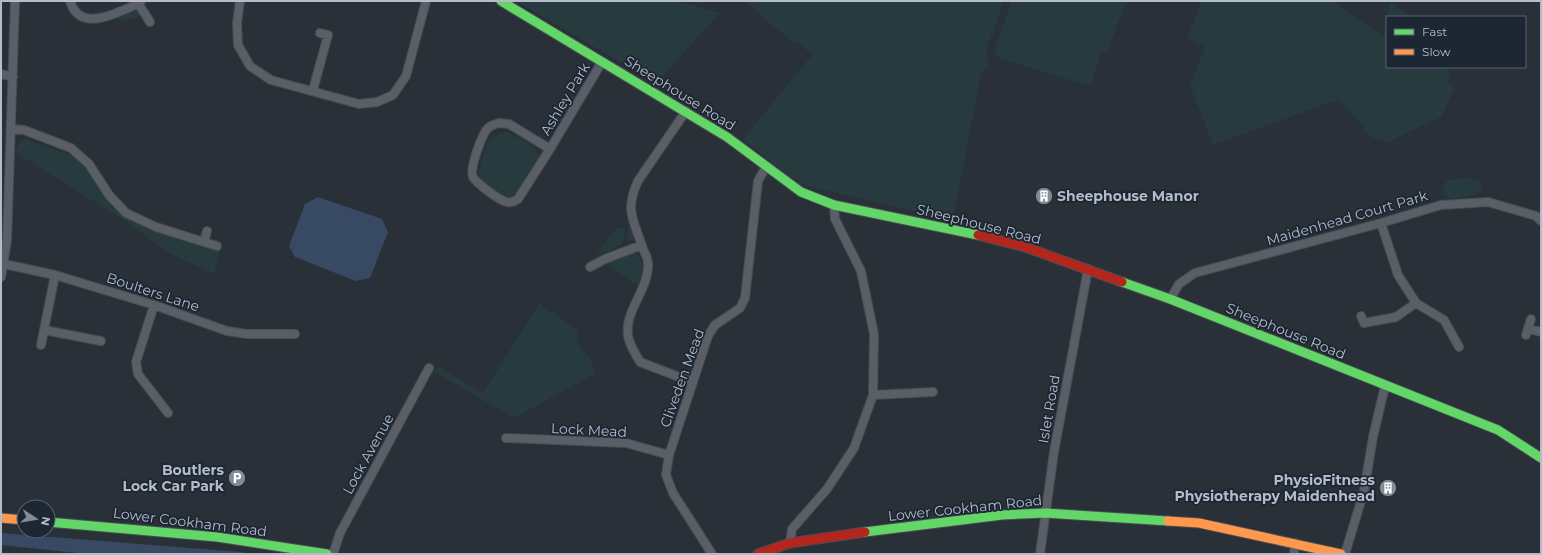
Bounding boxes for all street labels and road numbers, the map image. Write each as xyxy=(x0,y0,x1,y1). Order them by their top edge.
street label: Sheephouse Road xyxy=(621,52,739,134)
street label: Ashley Park xyxy=(536,59,594,139)
street label: Maidenhead Court Park xyxy=(1264,186,1430,250)
street label: Sheephouse Road xyxy=(915,200,1043,248)
street label: Boulters Lane xyxy=(104,268,202,316)
street label: Sheephouse Road xyxy=(1223,299,1349,363)
street label: Cliveden Mead xyxy=(656,326,708,430)
street label: Islet Road xyxy=(1034,373,1064,445)
street label: Lock Avenue xyxy=(338,410,398,498)
street label: Lock Mead xyxy=(551,419,627,441)
street label: Lower Cookham Road xyxy=(887,491,1043,525)
street label: Lower Cookham Road xyxy=(112,504,268,540)

